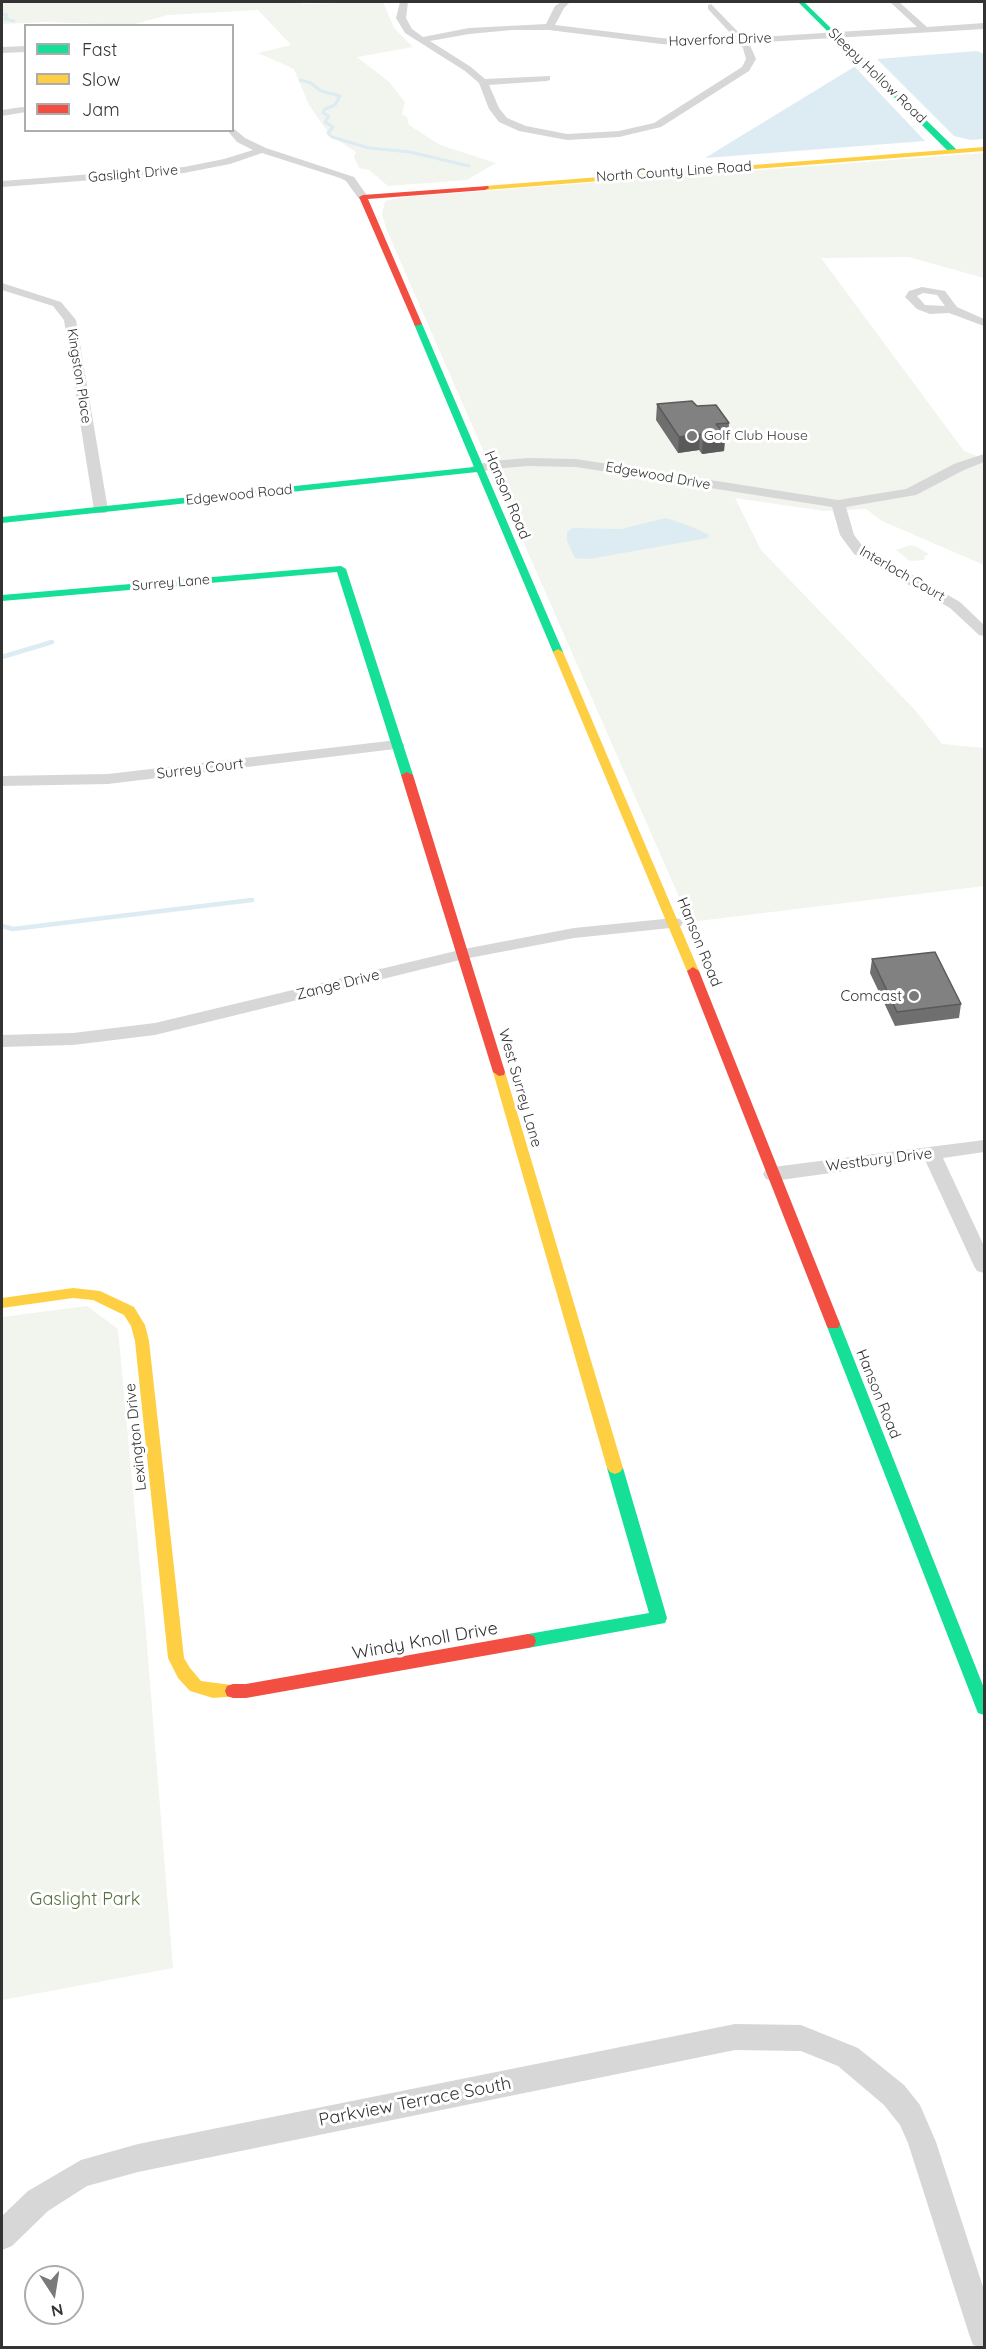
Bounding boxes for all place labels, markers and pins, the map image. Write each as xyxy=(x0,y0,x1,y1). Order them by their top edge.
place label: Golf Club House xyxy=(704,428,808,444)
marker: Golf Club House xyxy=(685,429,699,443)
place label: Comcast xyxy=(840,987,902,1005)
marker: Comcast xyxy=(907,989,921,1003)

